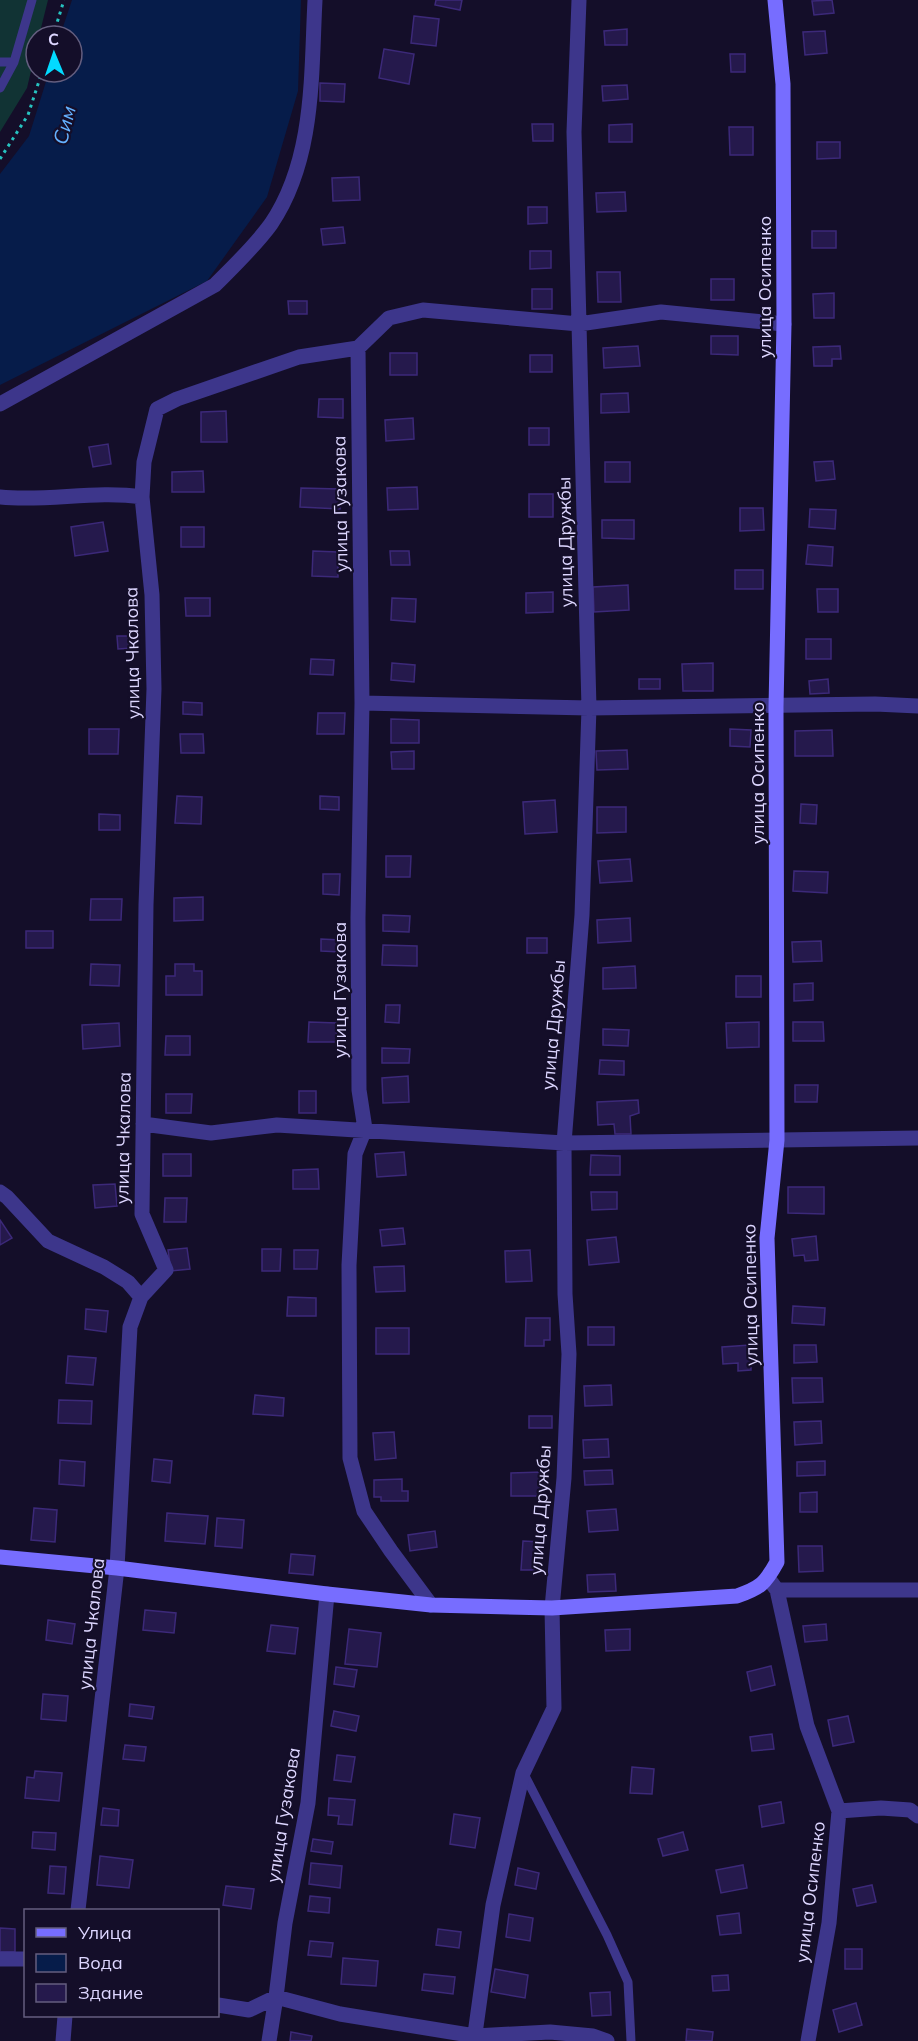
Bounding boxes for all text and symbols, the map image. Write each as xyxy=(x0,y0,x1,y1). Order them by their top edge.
north arrow xyxy=(24,24,84,84)
text: С xyxy=(48,29,59,49)
water label: Сим xyxy=(47,103,81,147)
street label: улица Осипенко xyxy=(753,216,776,358)
street label: улица Гузакова xyxy=(327,436,353,572)
street label: улица Дружбы xyxy=(552,477,578,607)
street label: улица Чкалова xyxy=(119,587,145,719)
street label: улица Осипенко xyxy=(746,702,769,844)
street label: улица Гузакова xyxy=(328,922,351,1058)
street label: улица Дружбы xyxy=(536,959,570,1091)
street label: улица Чкалова xyxy=(110,1072,136,1204)
street label: улица Осипенко xyxy=(737,1224,763,1366)
street label: улица Дружбы xyxy=(524,1444,556,1576)
street label: улица Чкалова xyxy=(73,1557,109,1691)
street label: улица Гузакова xyxy=(261,1746,305,1884)
street label: улица Осипенко xyxy=(790,1820,830,1964)
legend xyxy=(24,1909,219,2017)
text: Улица xyxy=(77,1921,132,1944)
text: Вода xyxy=(78,1951,123,1974)
text: Здание xyxy=(78,1981,143,2004)

